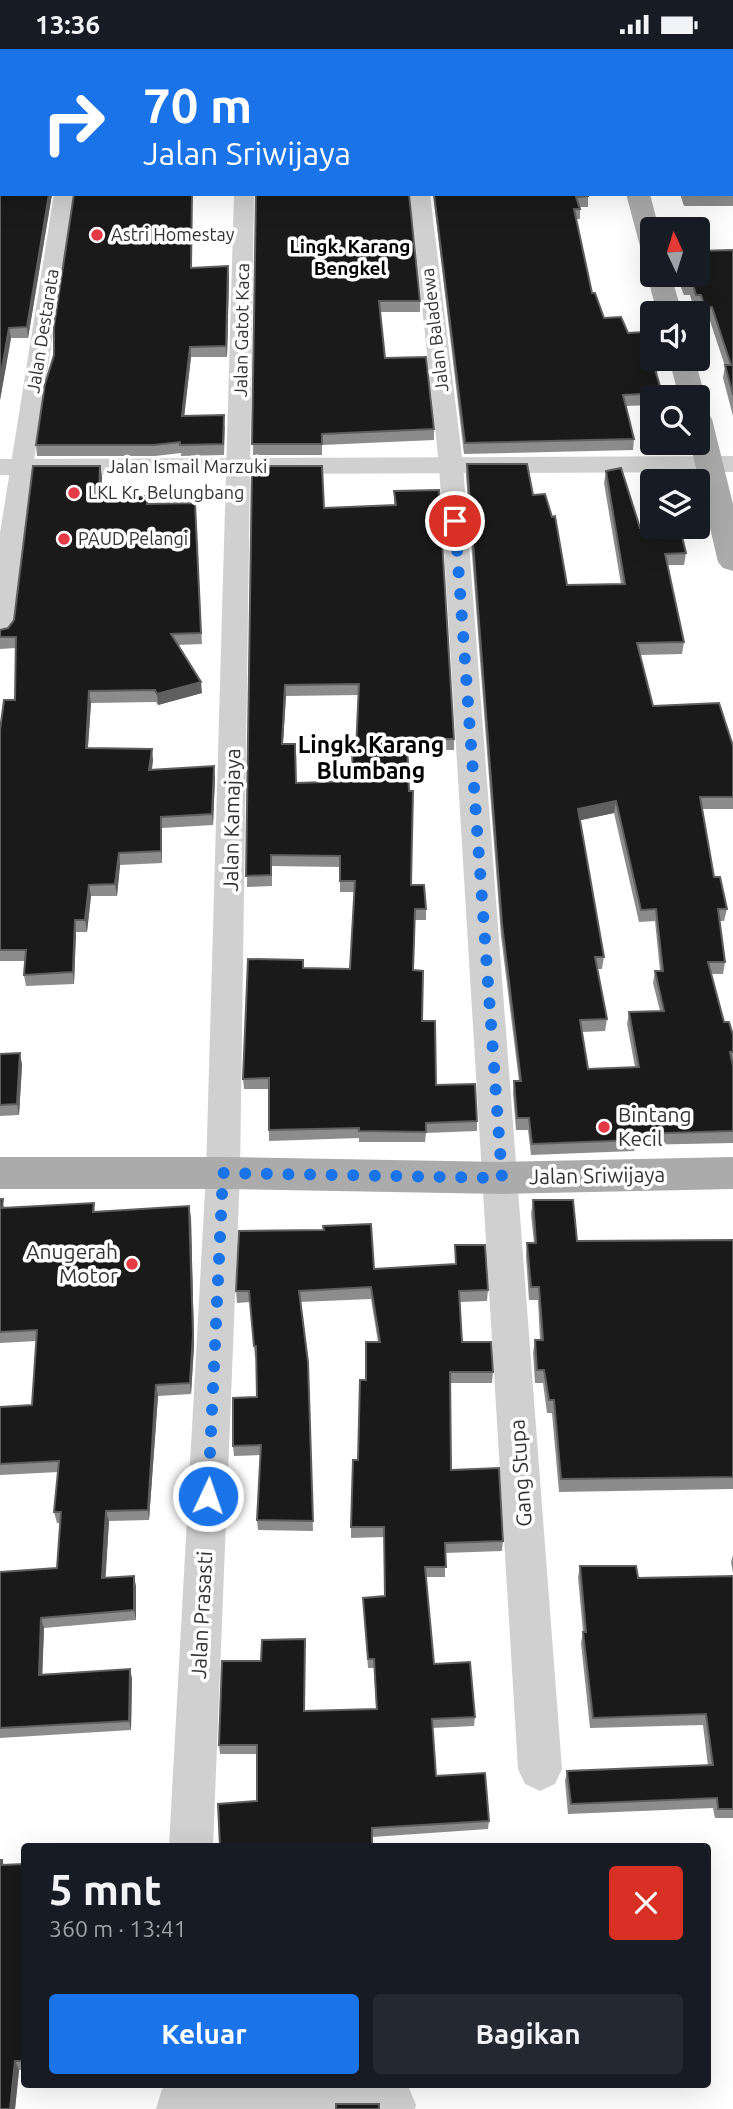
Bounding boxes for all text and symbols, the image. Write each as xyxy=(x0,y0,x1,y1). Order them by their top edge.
text: 13:36 xyxy=(35,10,100,39)
icon: right xyxy=(28,77,119,168)
text: 70 m xyxy=(143,77,252,132)
text: Jalan Sriwijaya xyxy=(143,135,351,171)
north arrow xyxy=(640,217,710,287)
map controls xyxy=(640,217,710,539)
place label: Astri Homestay xyxy=(111,224,235,244)
marker: Astri Homestay xyxy=(89,227,105,243)
district label: Lingk. Karang Bengkel xyxy=(289,235,411,279)
street label: Jalan Gatot Kaca xyxy=(230,263,252,397)
street label: Jalan Destarata xyxy=(22,267,62,394)
street label: Jalan Baladewa xyxy=(416,267,452,393)
button: sound xyxy=(640,301,710,371)
button: search xyxy=(640,385,710,455)
street label: Jalan Ismail Marzuki xyxy=(107,456,267,476)
button: layers xyxy=(640,469,710,539)
place label: LKL Kr. Belungbang xyxy=(88,482,244,502)
marker: LKL Kr. Belungbang xyxy=(66,485,82,501)
pin xyxy=(425,491,485,551)
icon: arrive xyxy=(436,502,474,540)
place label: PAUD Pelangi xyxy=(78,528,188,548)
marker: PAUD Pelangi xyxy=(56,531,72,547)
district label: Lingk. Karang Blumbang xyxy=(298,732,444,783)
street label: Jalan Kamajaya xyxy=(218,748,244,892)
place label: Bintang Kecil xyxy=(618,1102,692,1150)
marker: Bintang Kecil xyxy=(596,1119,612,1135)
street label: Jalan Sriwijaya xyxy=(529,1162,665,1188)
place label: Anugerah Motor xyxy=(26,1239,118,1287)
marker: Anugerah Motor xyxy=(124,1256,140,1272)
street label: Gang Stupa xyxy=(504,1418,536,1528)
position arrow xyxy=(171,1459,245,1533)
street label: Jalan Prasasti xyxy=(186,1550,216,1679)
text: 5 mnt xyxy=(49,1866,162,1913)
button: close xyxy=(609,1866,683,1940)
text: 360 m · 13:41 xyxy=(49,1916,187,1941)
button: Keluar xyxy=(49,1994,359,2074)
button: Bagikan xyxy=(373,1994,683,2074)

